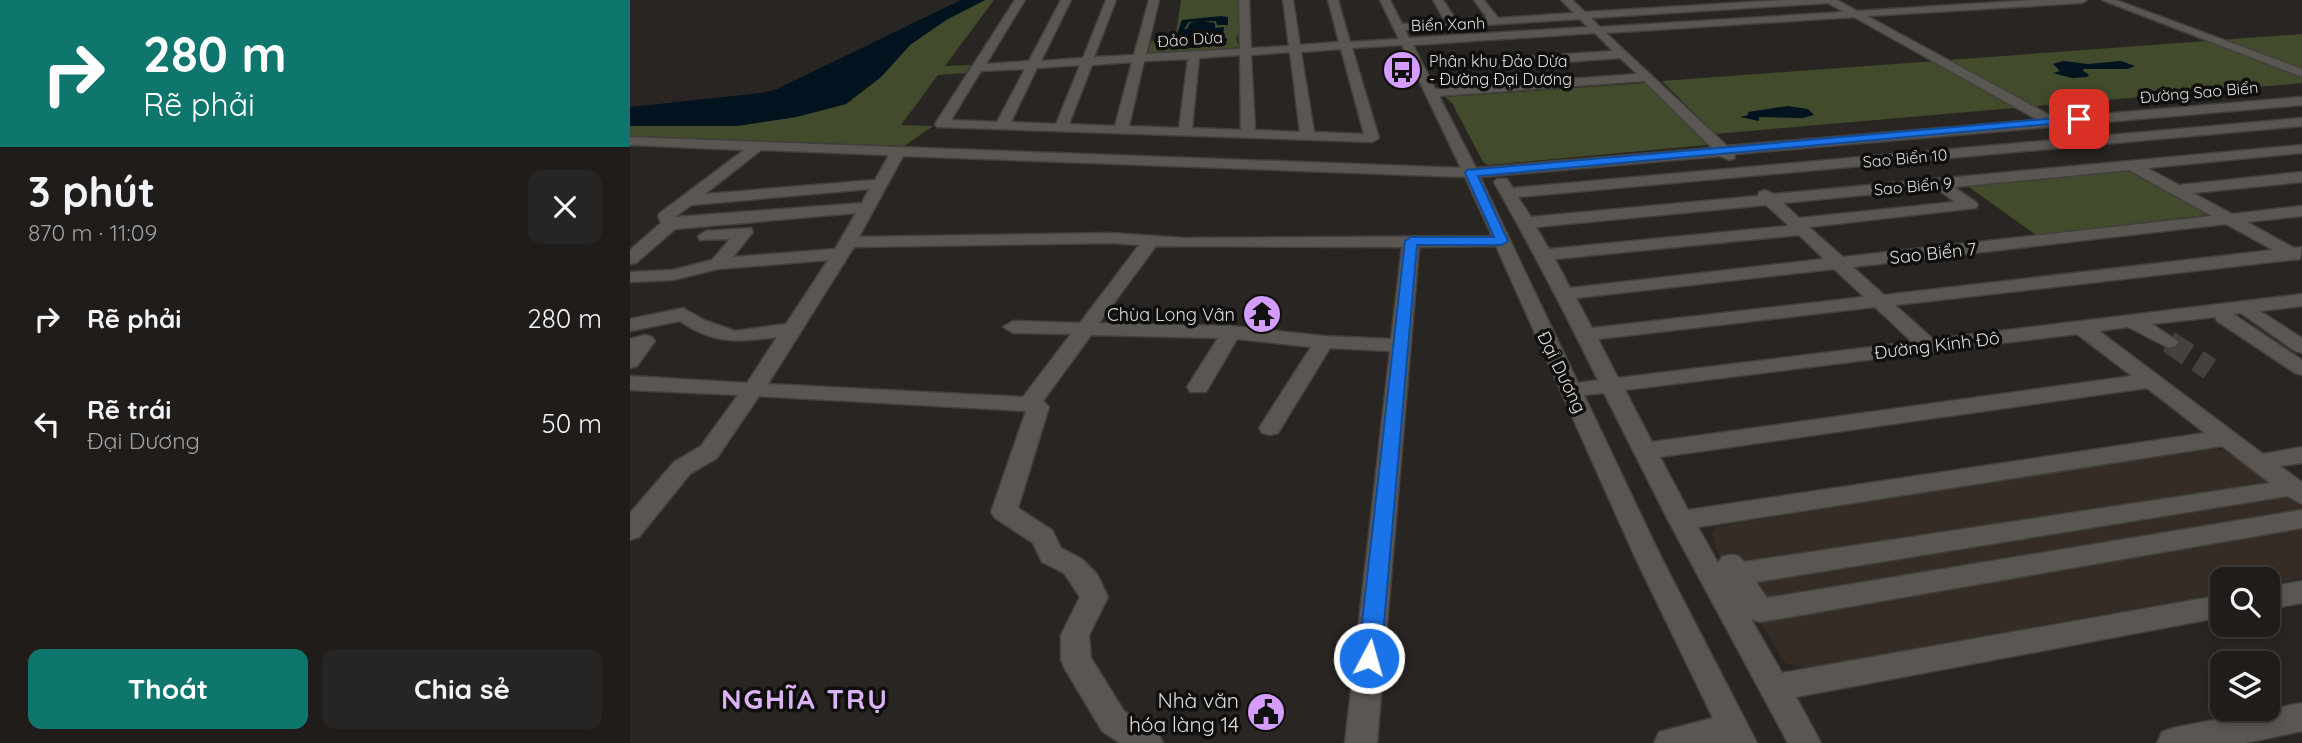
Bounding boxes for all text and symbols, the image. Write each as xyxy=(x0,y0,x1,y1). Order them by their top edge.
street label: Biển Xanh xyxy=(1411,13,1485,35)
text: 280 m xyxy=(143,23,287,84)
street label: Đảo Dừa xyxy=(1157,27,1223,51)
icon: right xyxy=(28,28,119,119)
bus stop icon: Phân khu Đảo Dừa - Đường Đại Dương xyxy=(1381,49,1423,91)
place label: Phân khu Đảo Dừa - Đường Đại Dương xyxy=(1429,51,1572,89)
street label: Đường Sao Biển xyxy=(2139,77,2259,107)
text: Rẽ phải xyxy=(143,84,255,124)
pin xyxy=(2049,89,2109,149)
icon: arrive xyxy=(2060,100,2098,138)
street label: Sao Biển 10 xyxy=(1862,144,1948,172)
text: 3 phút xyxy=(28,165,155,218)
button: close xyxy=(528,170,602,244)
street label: Sao Biển 9 xyxy=(1873,173,1953,199)
text: 870 m · 11:09 xyxy=(28,218,157,247)
street label: Sao Biển 7 xyxy=(1888,237,1978,269)
temple icon: Chùa Long Vân xyxy=(1241,293,1283,335)
icon: right xyxy=(28,300,66,338)
text: Rẽ phải xyxy=(87,302,181,335)
text: 280 m xyxy=(527,302,602,335)
place label: Chùa Long Vân xyxy=(1107,303,1235,326)
street label: Đường Kinh Đô xyxy=(1873,326,2001,364)
street label: Đại Dương xyxy=(1532,327,1592,417)
text: Rẽ trái xyxy=(87,393,171,426)
icon: left xyxy=(28,405,66,443)
text: 50 m xyxy=(542,407,602,440)
text: Đại Dương xyxy=(87,426,200,455)
map controls xyxy=(2210,567,2280,721)
button: search xyxy=(2210,567,2280,637)
position arrow xyxy=(1332,621,1406,695)
button: Thoát xyxy=(28,649,308,729)
button: Chia sẻ xyxy=(322,649,602,729)
button: layers xyxy=(2210,651,2280,721)
district label: NGHĨA TRỤ xyxy=(721,681,889,716)
place label: Nhà văn hóa làng 14 xyxy=(1129,687,1239,737)
public building icon: Nhà văn hóa làng 14 xyxy=(1245,691,1287,733)

